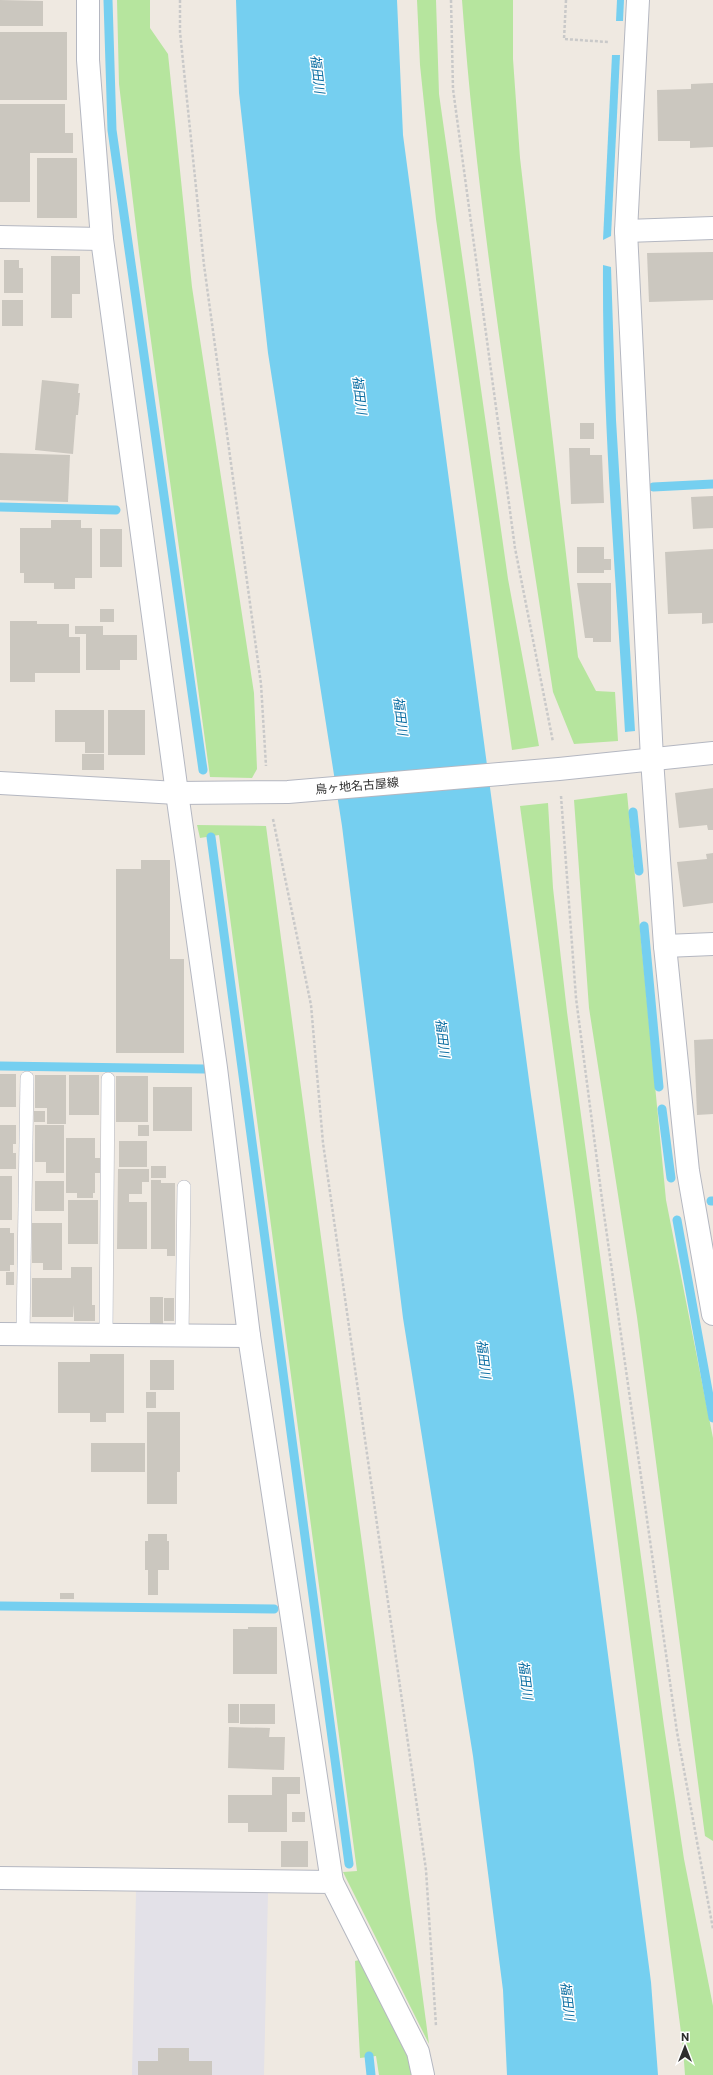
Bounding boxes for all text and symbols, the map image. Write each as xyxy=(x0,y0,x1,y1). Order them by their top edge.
water label: 福田川 xyxy=(308,54,329,96)
water label: 福田川 xyxy=(350,375,371,417)
water label: 福田川 xyxy=(391,696,412,738)
street label: 鳥ヶ地名古屋線 xyxy=(314,774,399,796)
water label: 福田川 xyxy=(433,1018,454,1060)
water label: 福田川 xyxy=(474,1339,495,1381)
water label: 福田川 xyxy=(516,1660,537,1702)
water label: 福田川 xyxy=(558,1981,579,2023)
north arrow xyxy=(665,2027,705,2067)
text: N xyxy=(681,2030,689,2043)

